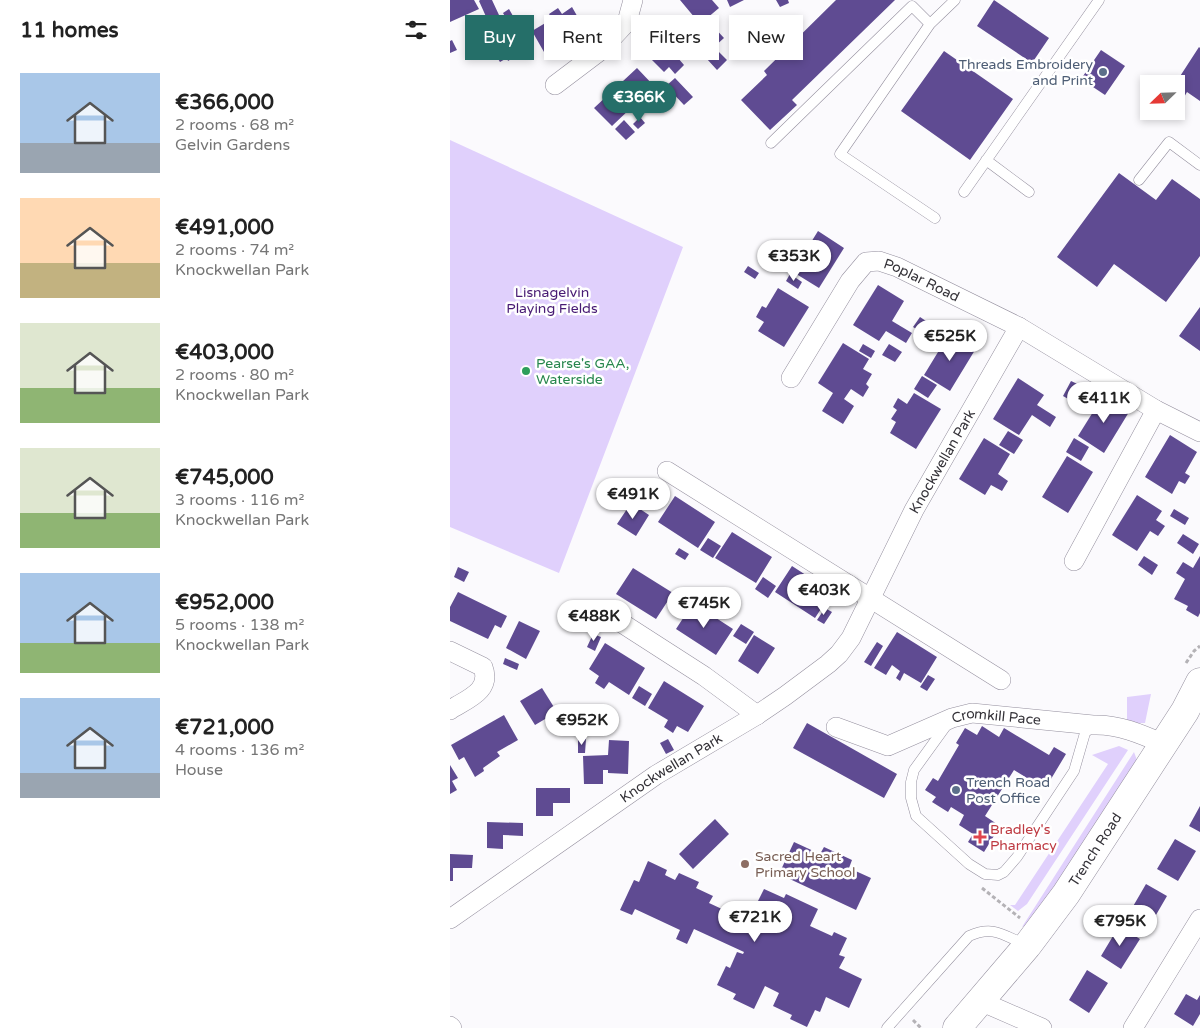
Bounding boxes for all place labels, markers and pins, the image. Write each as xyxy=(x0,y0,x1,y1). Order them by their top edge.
place label: Threads Embroidery and Print xyxy=(959,56,1094,89)
marker: Threads Embroidery and Print xyxy=(1097,66,1109,78)
pin: €366K xyxy=(604,80,674,123)
pin: €353K xyxy=(759,240,829,282)
pin: €525K xyxy=(915,320,985,362)
place label: Pearse's GAA, Waterside xyxy=(536,355,629,388)
marker: Pearse's GAA, Waterside xyxy=(520,365,532,377)
pin: €411K xyxy=(1069,382,1139,424)
pin: €491K xyxy=(598,478,668,520)
pin: €403K xyxy=(789,574,859,616)
pin: €745K xyxy=(669,586,739,629)
pin: €488K xyxy=(559,600,629,642)
pin: €952K xyxy=(547,704,617,746)
place label: Trench Road Post Office xyxy=(966,774,1050,807)
marker: Trench Road Post Office xyxy=(950,784,962,796)
place label: Bradley's Pharmacy xyxy=(990,821,1057,854)
marker: Bradley's Pharmacy xyxy=(974,831,986,843)
place label: Sacred Heart Primary School xyxy=(755,848,856,881)
marker: Sacred Heart Primary School xyxy=(739,858,751,870)
pin: €721K xyxy=(720,900,790,943)
pin: €795K xyxy=(1085,904,1155,947)

